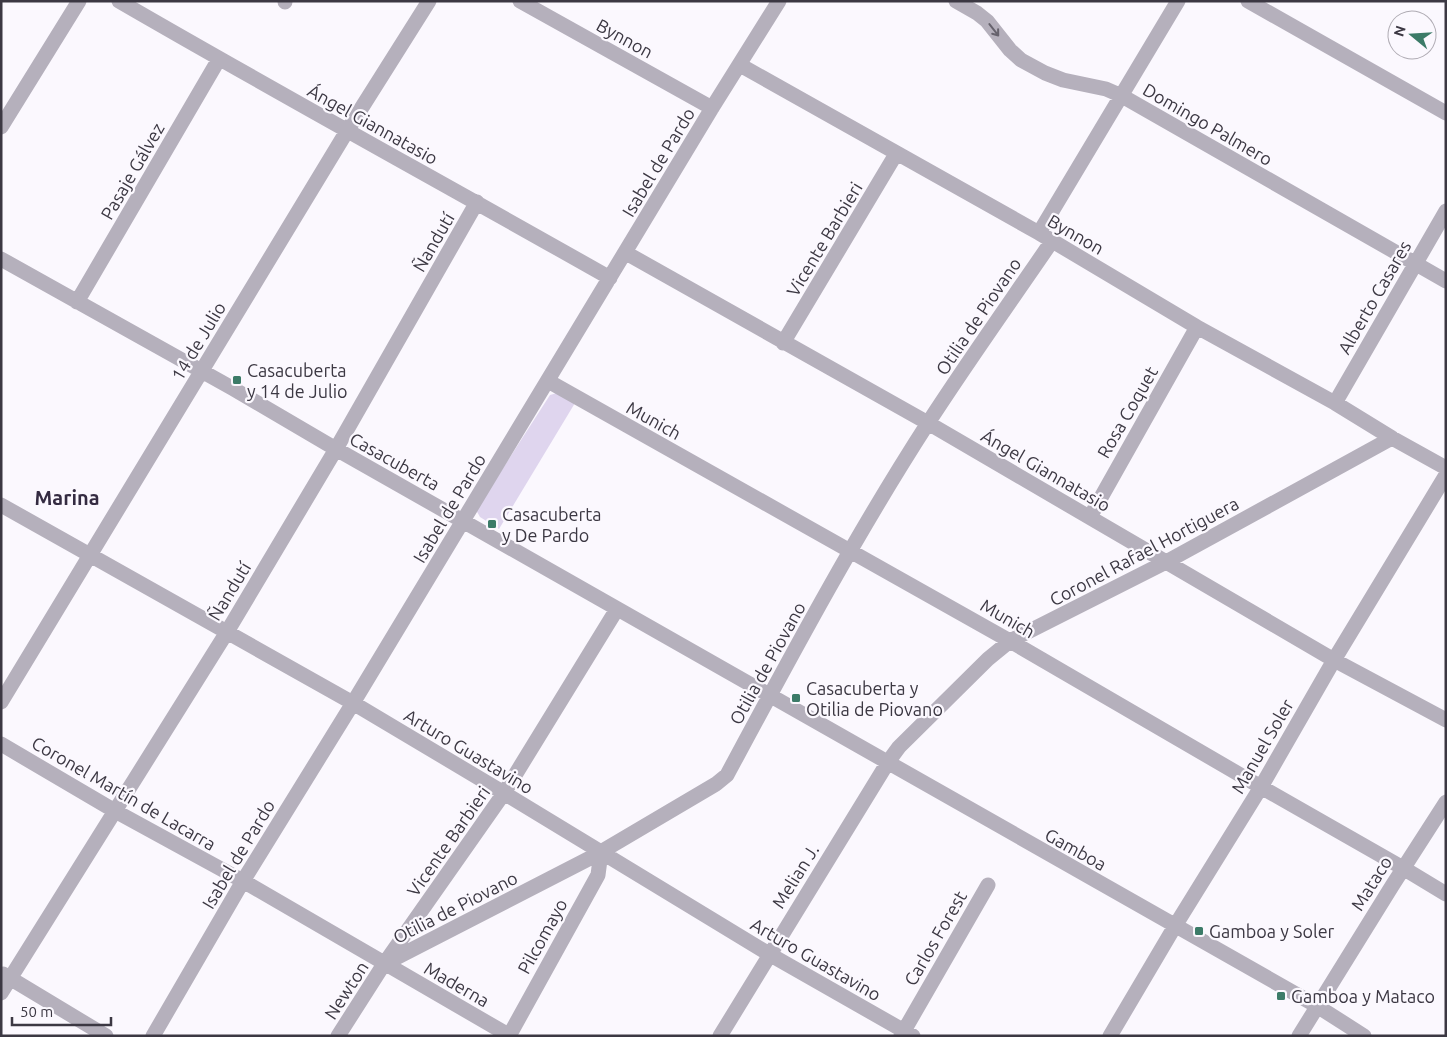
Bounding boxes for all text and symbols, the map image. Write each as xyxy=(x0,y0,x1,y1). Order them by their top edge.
north arrow xyxy=(1387,10,1437,60)
street label: Bynnon xyxy=(593,14,657,62)
one-way arrow xyxy=(989,23,1000,36)
text: N xyxy=(1390,24,1409,38)
street label: Ángel Giannatasio xyxy=(305,79,442,168)
street label: Domingo Palmero xyxy=(1140,79,1276,169)
street label: Isabel de Pardo xyxy=(618,104,698,220)
street label: Pasaje Gálvez xyxy=(96,119,168,223)
street label: Vicente Barbieri xyxy=(782,178,866,300)
street label: Ñandutí xyxy=(407,208,458,275)
street label: Bynnon xyxy=(1044,210,1108,258)
street label: Alberto Casares xyxy=(1334,237,1415,357)
street label: Otilia de Piovano xyxy=(931,254,1025,378)
street label: 14 de Julio xyxy=(167,298,229,384)
place label: Casacuberta y 14 de Julio xyxy=(247,360,348,401)
street label: Rosa Coquet xyxy=(1093,363,1161,461)
marker: Casacuberta y 14 de Julio xyxy=(231,374,243,386)
street label: Munich xyxy=(623,397,685,443)
street label: Ángel Giannatasio xyxy=(978,424,1114,515)
street label: Casacuberta xyxy=(347,428,443,494)
street label: Isabel de Pardo xyxy=(409,450,489,566)
district label: Marina xyxy=(35,486,100,509)
street label: Coronel Rafael Hortiguera xyxy=(1046,493,1242,609)
place label: Casacuberta y De Pardo xyxy=(502,504,602,545)
marker: Casacuberta y De Pardo xyxy=(486,518,498,530)
street label: Ñandutí xyxy=(203,557,255,624)
street label: Munich xyxy=(977,595,1039,641)
street label: Otilia de Piovano xyxy=(725,598,809,728)
place label: Casacuberta y Otilia de Piovano xyxy=(806,678,943,719)
marker: Casacuberta y Otilia de Piovano xyxy=(790,692,802,704)
street label: Manuel Soler xyxy=(1227,695,1297,797)
street label: Arturo Guastavino xyxy=(401,705,537,797)
street label: Coronel Martín de Lacarra xyxy=(29,732,219,854)
street label: Vicente Barbieri xyxy=(403,782,493,900)
street label: Isabel de Pardo xyxy=(198,796,278,912)
street label: Gamboa xyxy=(1042,824,1110,874)
street label: Melian J. xyxy=(768,840,822,912)
street label: Mataco xyxy=(1347,852,1395,914)
street label: Otilia de Piovano xyxy=(389,867,521,947)
street label: Carlos Forest xyxy=(900,887,970,989)
street label: Pilcomayo xyxy=(513,895,571,977)
street label: Arturo Guastavino xyxy=(747,914,885,1004)
place label: Gamboa y Soler xyxy=(1209,921,1335,941)
marker: Gamboa y Soler xyxy=(1193,925,1205,937)
street label: Newton xyxy=(320,957,372,1023)
street label: Maderna xyxy=(421,957,493,1011)
place label: Gamboa y Mataco xyxy=(1291,986,1435,1006)
marker: Gamboa y Mataco xyxy=(1275,990,1287,1002)
scale bar xyxy=(12,994,111,1026)
text: 50 m xyxy=(20,1003,53,1020)

